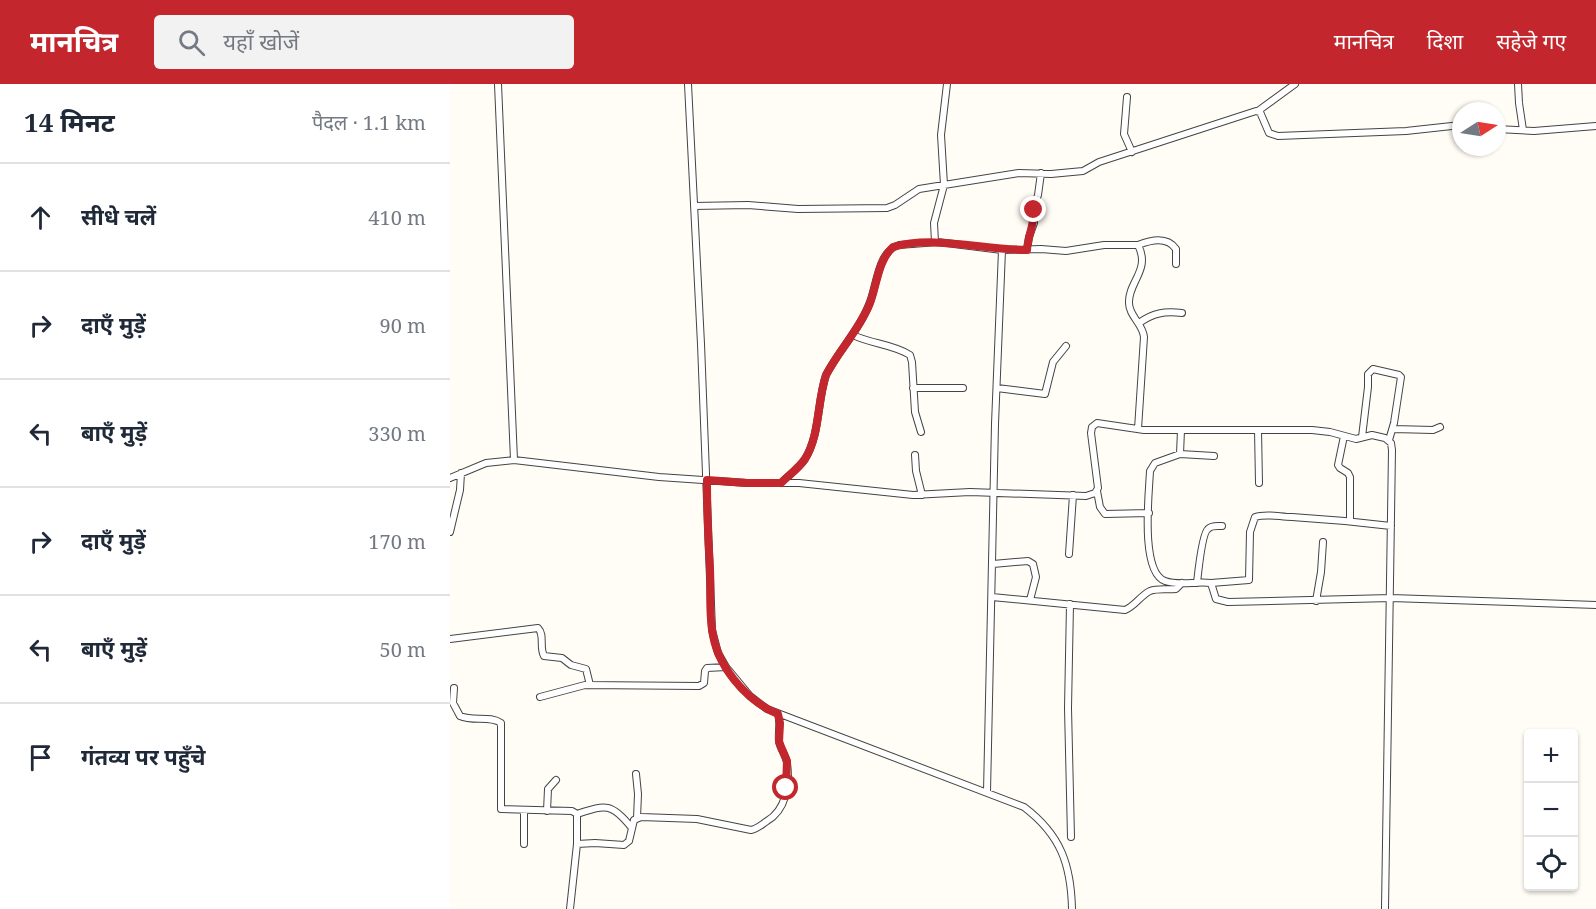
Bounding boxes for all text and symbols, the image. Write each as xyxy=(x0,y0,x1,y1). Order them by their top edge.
search box xyxy=(154,15,574,69)
text: मानचित्र xyxy=(30,22,118,60)
icon: search xyxy=(175,26,208,59)
text: यहाँ खोजें xyxy=(223,26,299,56)
text: मानचित्र xyxy=(1334,27,1394,55)
text: दिशा xyxy=(1427,27,1463,55)
text: सहेजे गए xyxy=(1496,27,1566,55)
north arrow xyxy=(1452,102,1506,156)
text: 14 मिनट xyxy=(24,104,115,140)
text: पैदल · 1.1 km xyxy=(312,109,426,136)
route end xyxy=(1020,196,1046,222)
icon: ahead xyxy=(24,201,57,234)
text: सीधे चलें xyxy=(81,201,156,231)
text: 410 m xyxy=(368,204,426,231)
icon: right xyxy=(24,309,57,342)
text: दाएँ मुड़ें xyxy=(81,309,146,339)
text: 90 m xyxy=(380,312,426,339)
icon: left xyxy=(24,417,57,450)
text: बाएँ मुड़ें xyxy=(81,417,147,447)
text: 330 m xyxy=(368,420,426,447)
icon: right xyxy=(24,525,57,558)
text: दाएँ मुड़ें xyxy=(81,525,146,555)
text: 170 m xyxy=(368,528,426,555)
icon: left xyxy=(24,633,57,666)
text: बाएँ मुड़ें xyxy=(81,633,147,663)
text: 50 m xyxy=(380,636,426,663)
map controls xyxy=(1524,729,1578,891)
button: + xyxy=(1524,729,1578,783)
icon: arrive xyxy=(24,741,57,774)
text: गंतव्य पर पहुँचे xyxy=(81,741,206,771)
route start xyxy=(772,774,798,800)
button: − xyxy=(1524,783,1578,837)
button: locate xyxy=(1524,837,1578,891)

